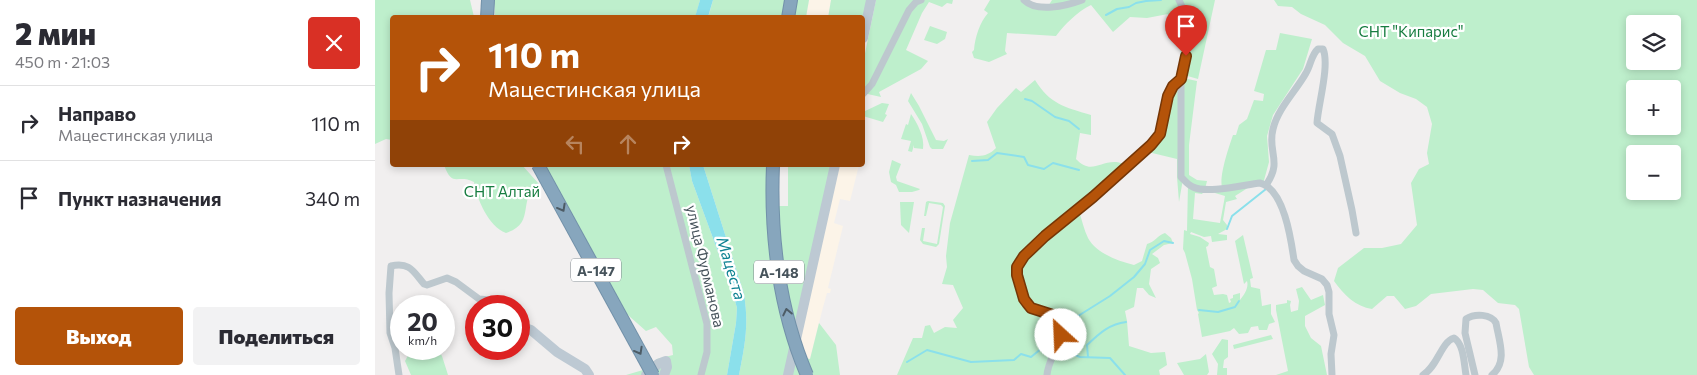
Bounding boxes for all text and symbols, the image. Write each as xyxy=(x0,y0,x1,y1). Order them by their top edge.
pin xyxy=(1165,5,1207,56)
icon: arrive xyxy=(1172,12,1200,40)
text: 2 мин xyxy=(15,14,96,51)
map controls xyxy=(1626,15,1681,200)
button: layers xyxy=(1626,15,1681,70)
button: close xyxy=(308,17,360,69)
park label: СНТ "Кипарис" xyxy=(1359,22,1463,40)
text: 110 m xyxy=(488,32,580,75)
icon: right xyxy=(405,35,470,100)
text: 450 m · 21:03 xyxy=(15,52,110,71)
text: Мацестинская улица xyxy=(488,75,701,102)
button: + xyxy=(1626,80,1681,135)
text: Направо xyxy=(58,102,136,125)
icon: right xyxy=(15,109,43,137)
text: 110 m xyxy=(311,112,360,135)
text: Мацестинская улица xyxy=(58,125,213,144)
icon: left xyxy=(561,130,589,158)
icon: ahead xyxy=(614,130,642,158)
icon: right xyxy=(667,130,695,158)
button: − xyxy=(1626,145,1681,200)
park label: СНТ Алтай xyxy=(464,182,540,200)
icon: arrive xyxy=(15,184,43,212)
text: Пункт назначения xyxy=(58,187,221,210)
text: 340 m xyxy=(305,187,360,210)
one-way arrow xyxy=(556,203,566,212)
street label: улица Фурманова xyxy=(683,203,729,329)
water label: Мацеста xyxy=(713,234,751,302)
road number: А-147 xyxy=(571,258,621,282)
road number: А-148 xyxy=(754,260,804,284)
speed limit sign: 30 xyxy=(465,295,530,360)
text: 20 xyxy=(407,306,438,336)
button: Выход xyxy=(15,307,183,365)
button: Поделиться xyxy=(193,307,360,365)
one-way arrow xyxy=(782,308,792,317)
position arrow xyxy=(1034,308,1086,360)
text: km/h xyxy=(408,333,437,347)
one-way arrow xyxy=(633,345,643,354)

